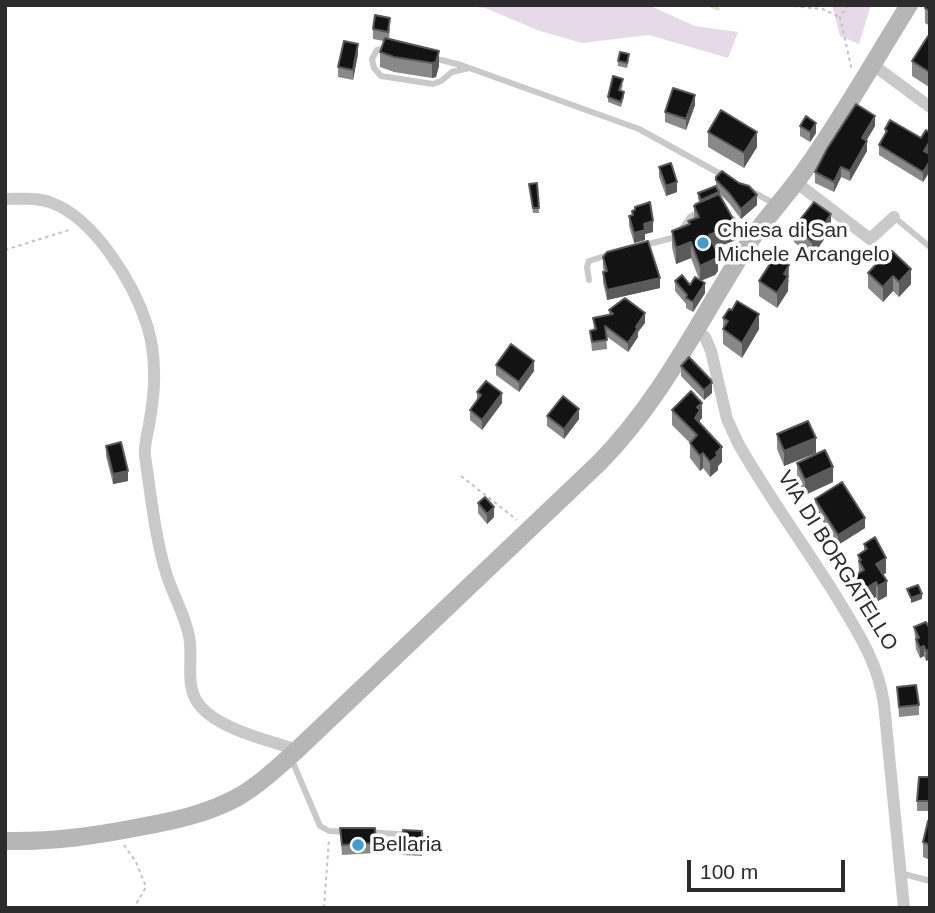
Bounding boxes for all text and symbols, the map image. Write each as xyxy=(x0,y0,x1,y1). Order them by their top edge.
place label: Chiesa di San Michele Arcangelo xyxy=(717,218,890,268)
marker: Chiesa di San Michele Arcangelo xyxy=(695,235,711,251)
street label: VIA DI BORGATELLO xyxy=(771,466,903,656)
place label: Bellaria xyxy=(372,832,442,858)
marker: Bellaria xyxy=(350,837,366,853)
scale bar xyxy=(690,846,848,890)
text: 100 m xyxy=(700,860,758,883)

